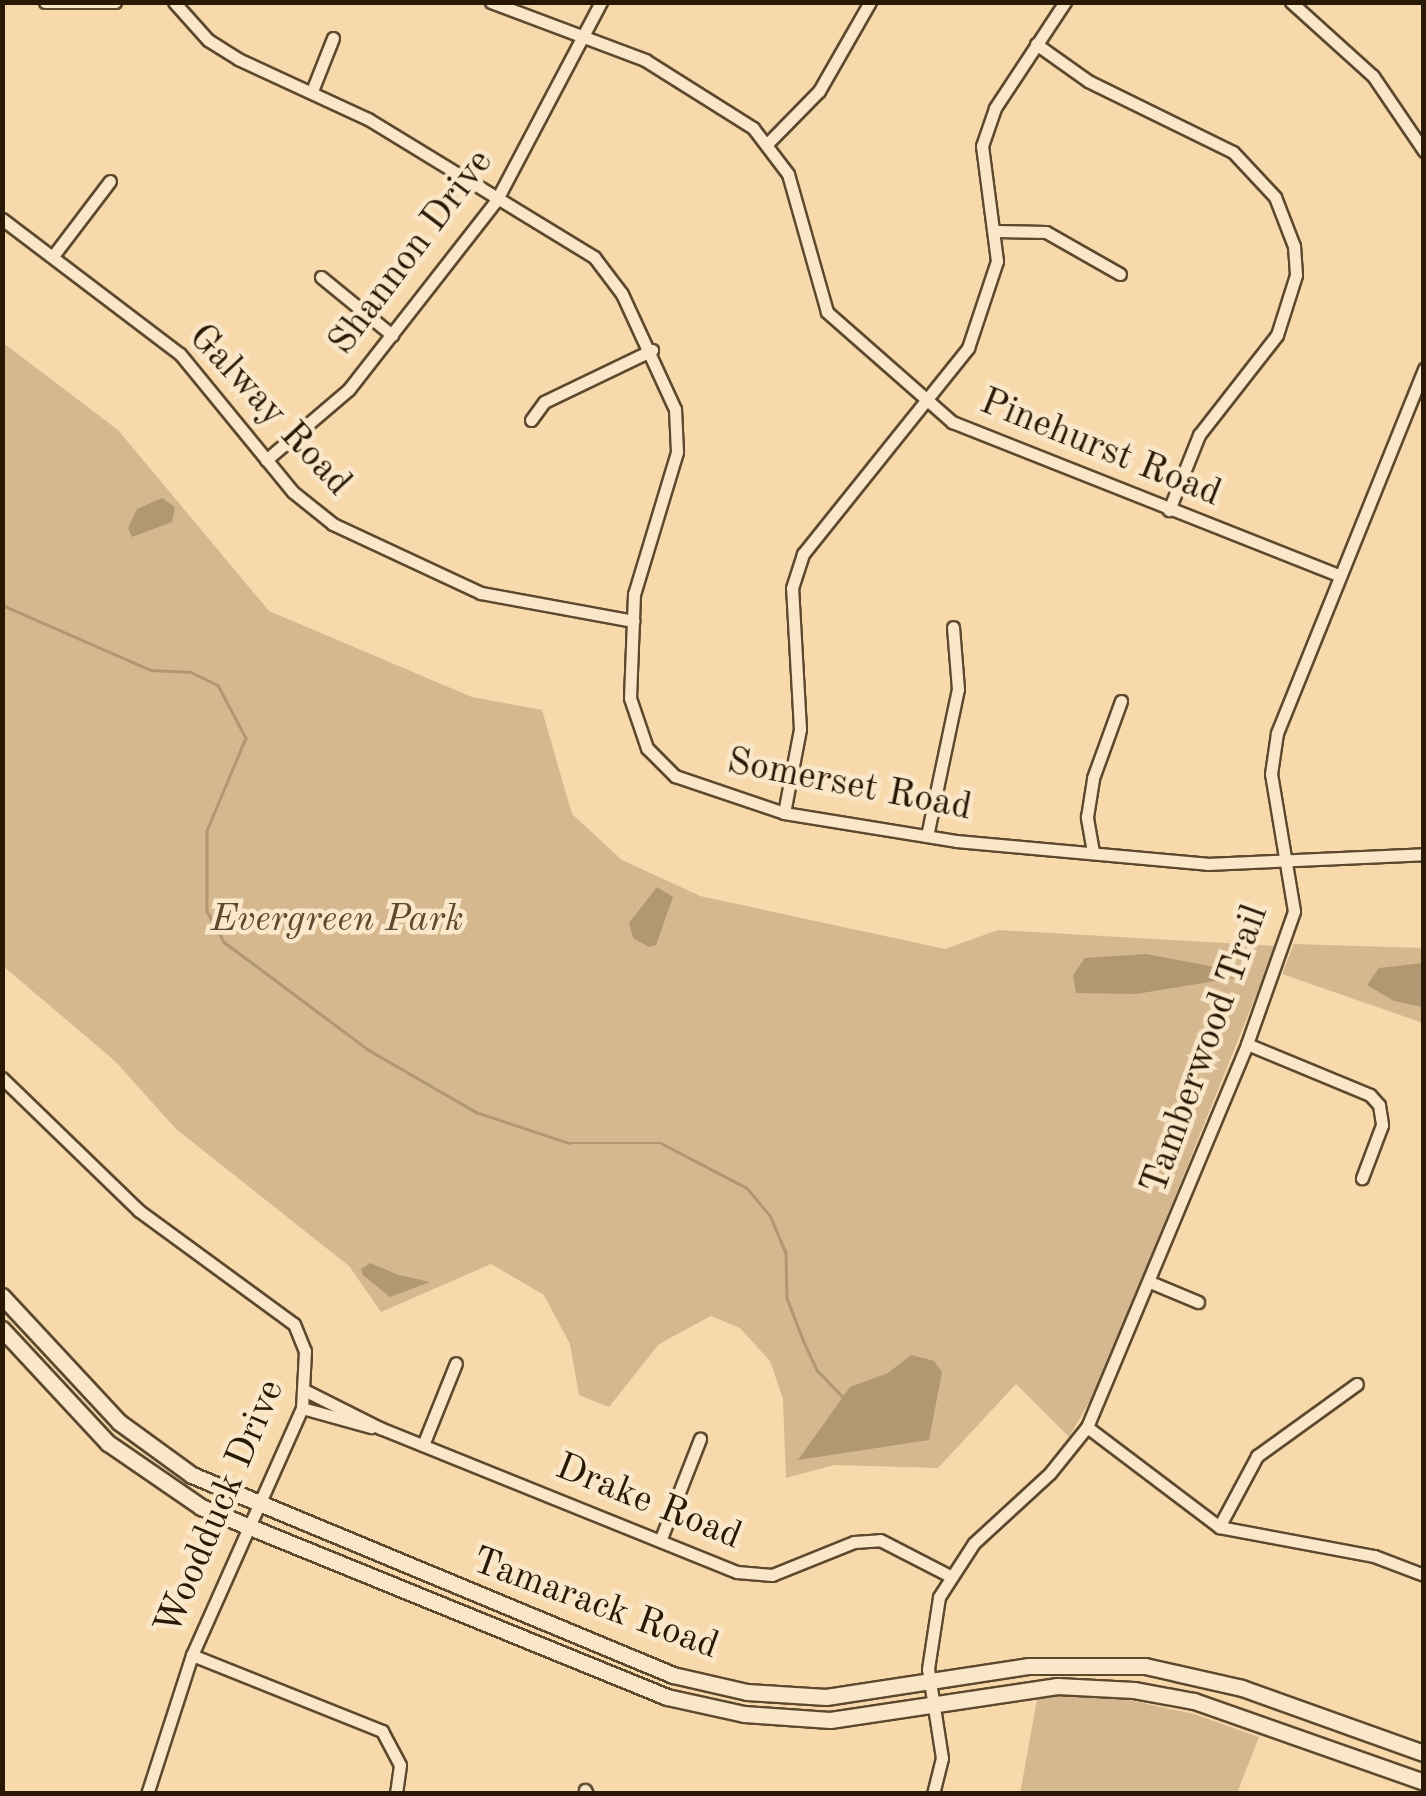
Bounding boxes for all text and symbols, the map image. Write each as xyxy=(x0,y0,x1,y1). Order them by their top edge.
street label: Shannon Drive xyxy=(320,141,504,365)
street label: Galway Road xyxy=(178,316,360,506)
street label: Pinehurst Road xyxy=(973,380,1227,518)
street label: Somerset Road xyxy=(723,740,975,832)
park label: Evergreen Park xyxy=(210,898,464,944)
street label: Tamberwood Trail xyxy=(1133,899,1279,1201)
street label: Woodduck Drive xyxy=(147,1374,295,1642)
street label: Drake Road xyxy=(548,1445,748,1561)
street label: Tamarack Road xyxy=(466,1539,724,1671)

